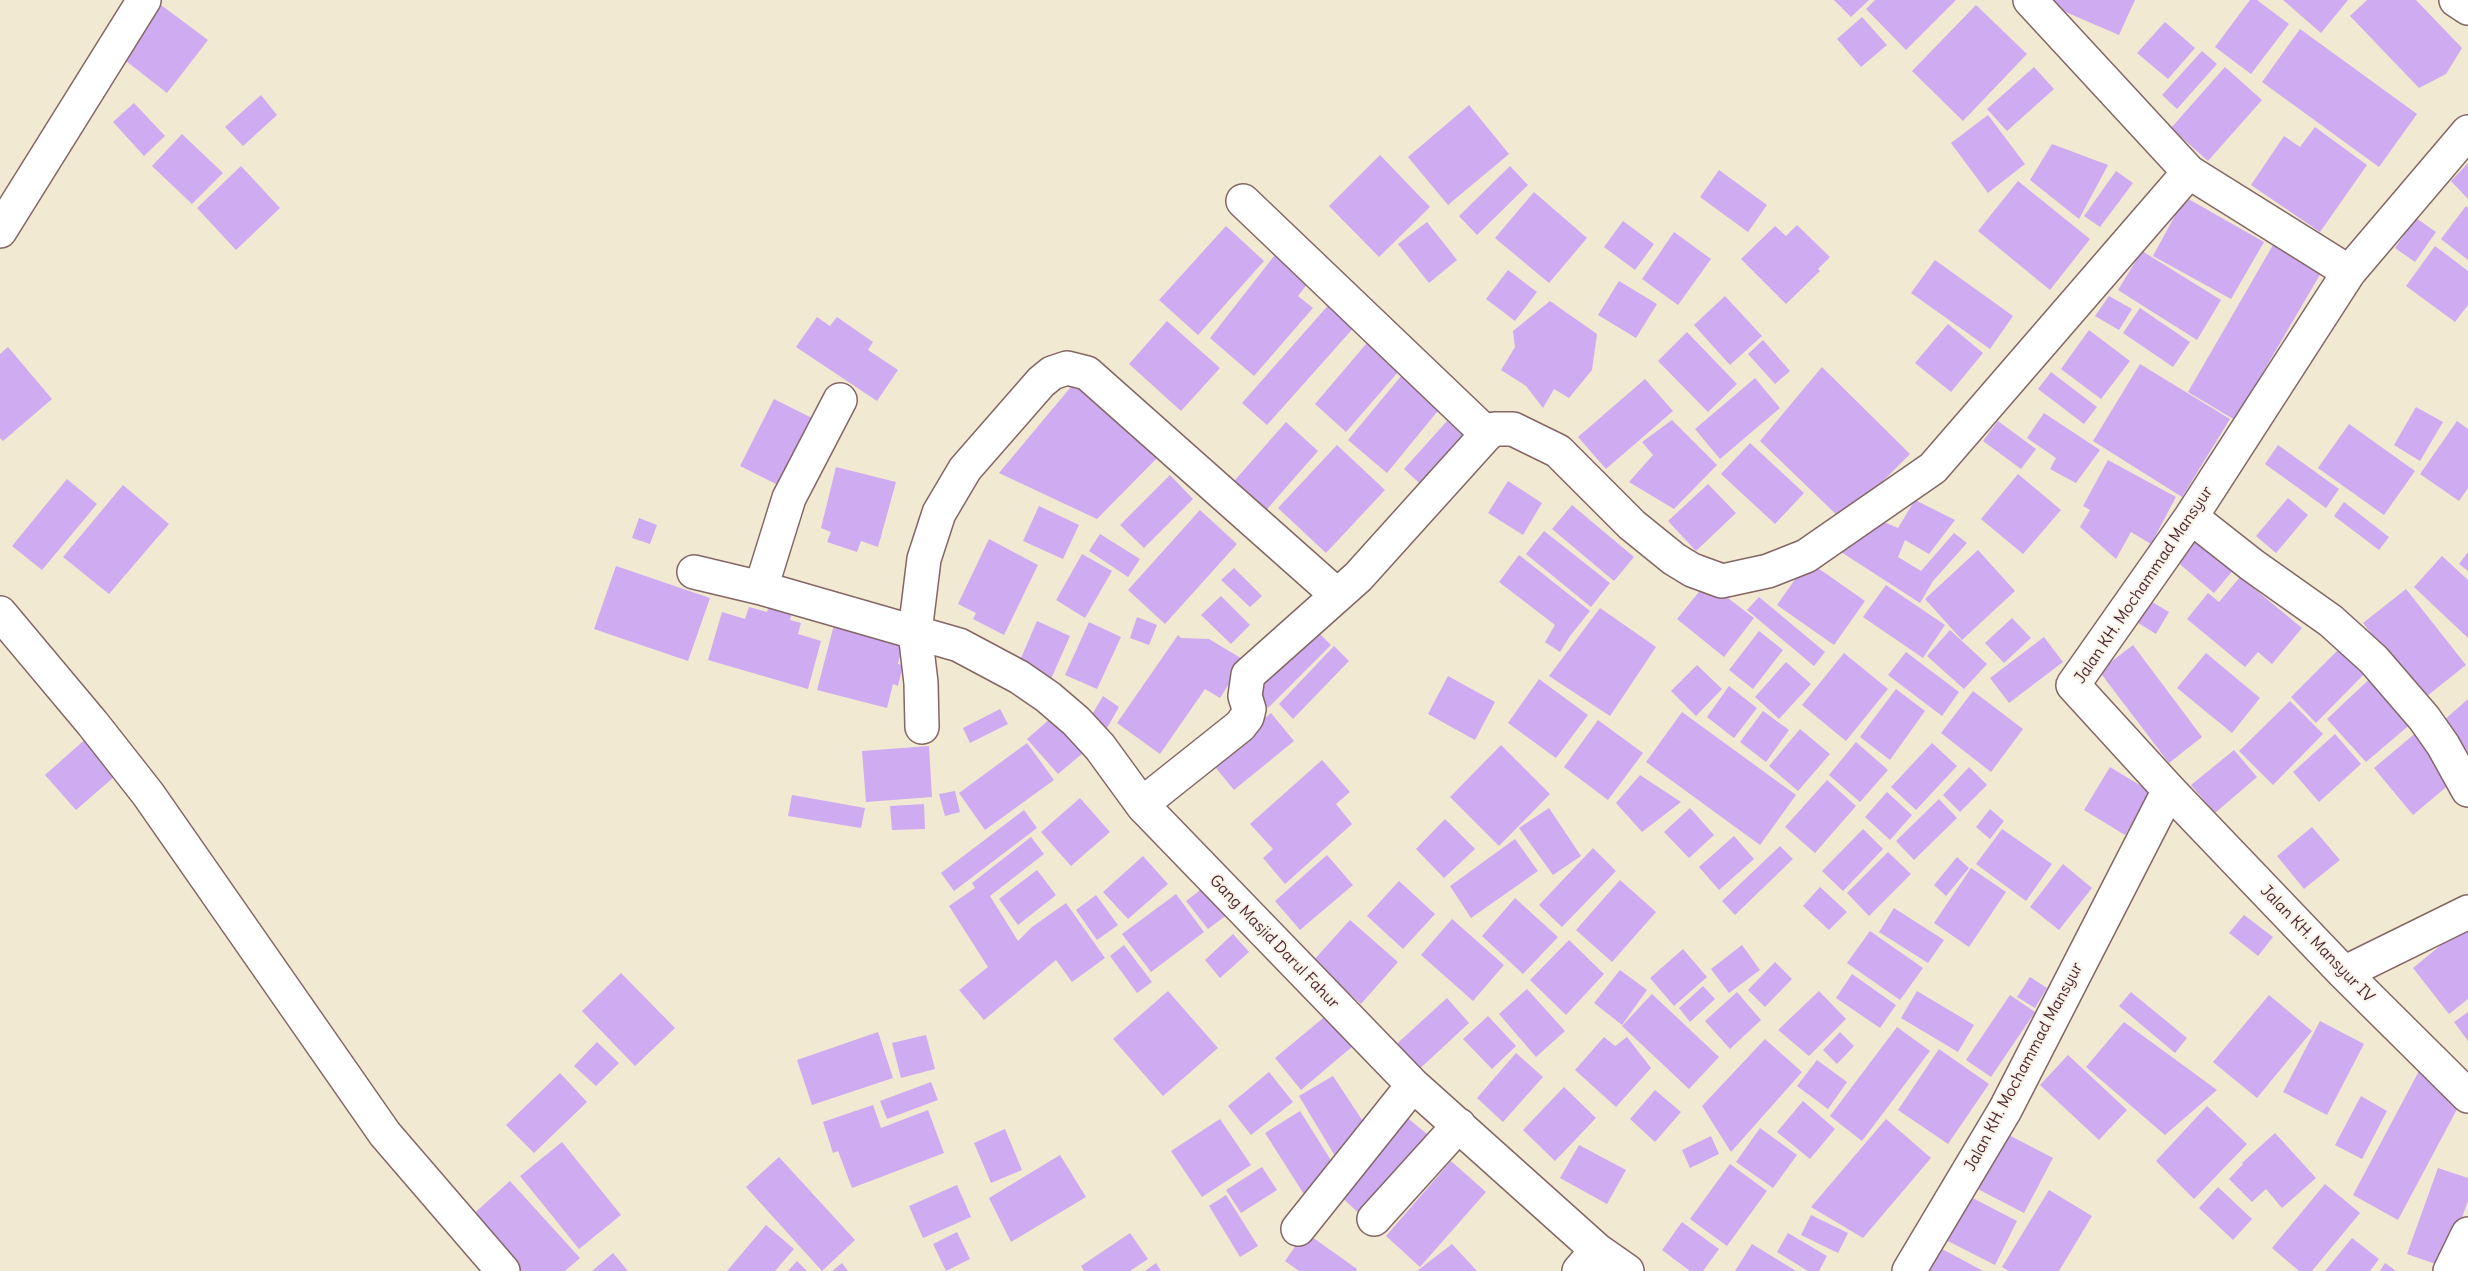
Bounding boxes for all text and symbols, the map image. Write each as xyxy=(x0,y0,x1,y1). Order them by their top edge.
street label: Jalan KH. Mochammad Mansyur xyxy=(2071,483,2217,687)
street label: Gang Masjid Darul Fahur xyxy=(1205,871,1343,1013)
street label: Jalan KH. Mansyur IV xyxy=(2256,881,2378,1007)
street label: Jalan KH. Mochammad Mansyur xyxy=(1961,959,2087,1175)

